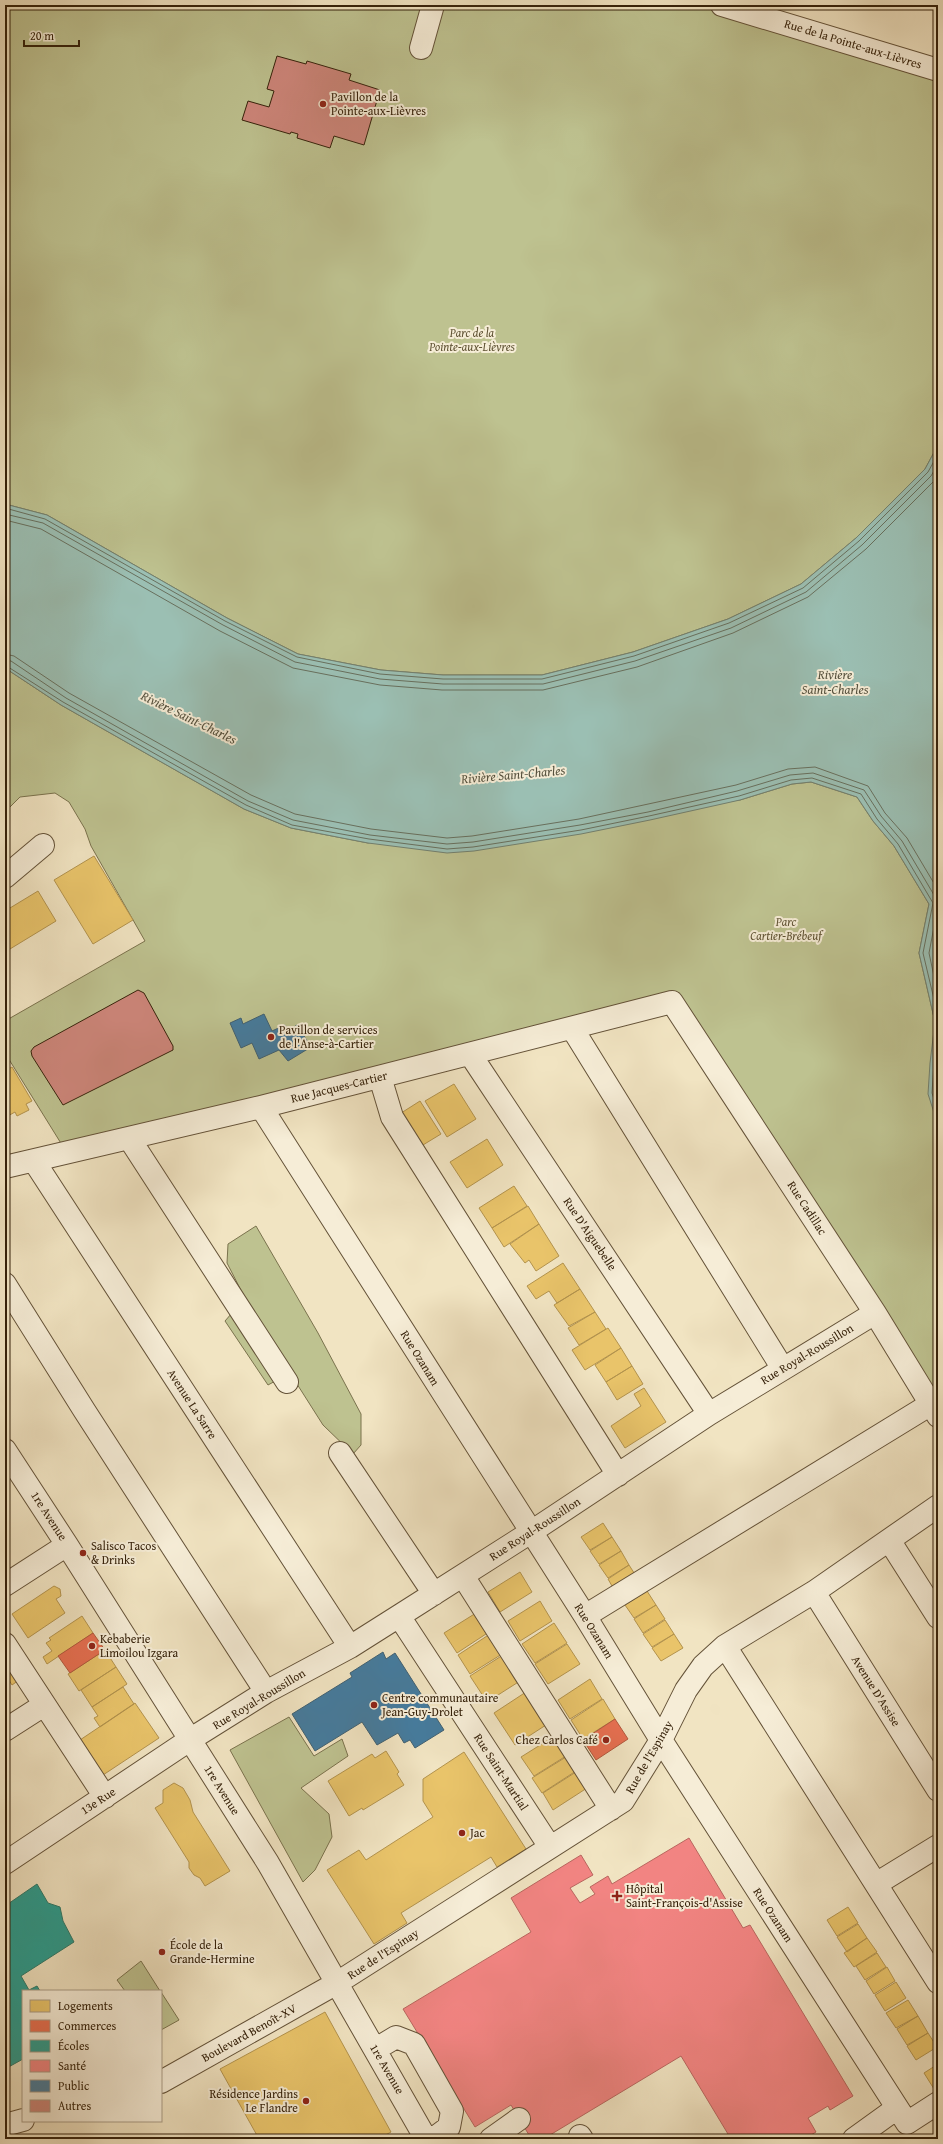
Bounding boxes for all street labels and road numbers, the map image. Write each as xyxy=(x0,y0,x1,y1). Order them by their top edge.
street label: Rue de la Pointe-aux-Lièvres xyxy=(782,14,924,73)
street label: Rue Jacques-Cartier xyxy=(289,1066,389,1107)
street label: Rue Cadillac xyxy=(784,1177,832,1239)
street label: Rue D'Aiguebelle xyxy=(560,1194,621,1274)
street label: Rue Royal-Roussillon xyxy=(757,1319,857,1388)
street label: Rue Ozanam xyxy=(397,1327,444,1389)
street label: Avenue La Sarre xyxy=(163,1365,222,1442)
street label: 1re Avenue xyxy=(27,1488,72,1544)
street label: Rue Royal-Roussillon xyxy=(486,1493,584,1564)
street label: Rue Ozanam xyxy=(571,1600,618,1662)
street label: Avenue D'Assise xyxy=(848,1652,905,1730)
street label: Rue Royal-Roussillon xyxy=(209,1664,309,1733)
street label: Rue de l'Espinay xyxy=(621,1717,676,1796)
street label: Rue Saint-Martial xyxy=(470,1730,533,1814)
street label: 1re Avenue xyxy=(200,1762,245,1818)
street label: 13e Rue xyxy=(77,1783,119,1818)
street label: Rue Ozanam xyxy=(749,1884,798,1946)
street label: Rue de l'Espinay xyxy=(344,1924,422,1983)
street label: Boulevard Benoît-XV xyxy=(198,1999,299,2066)
street label: 1re Avenue xyxy=(366,2040,409,2097)

